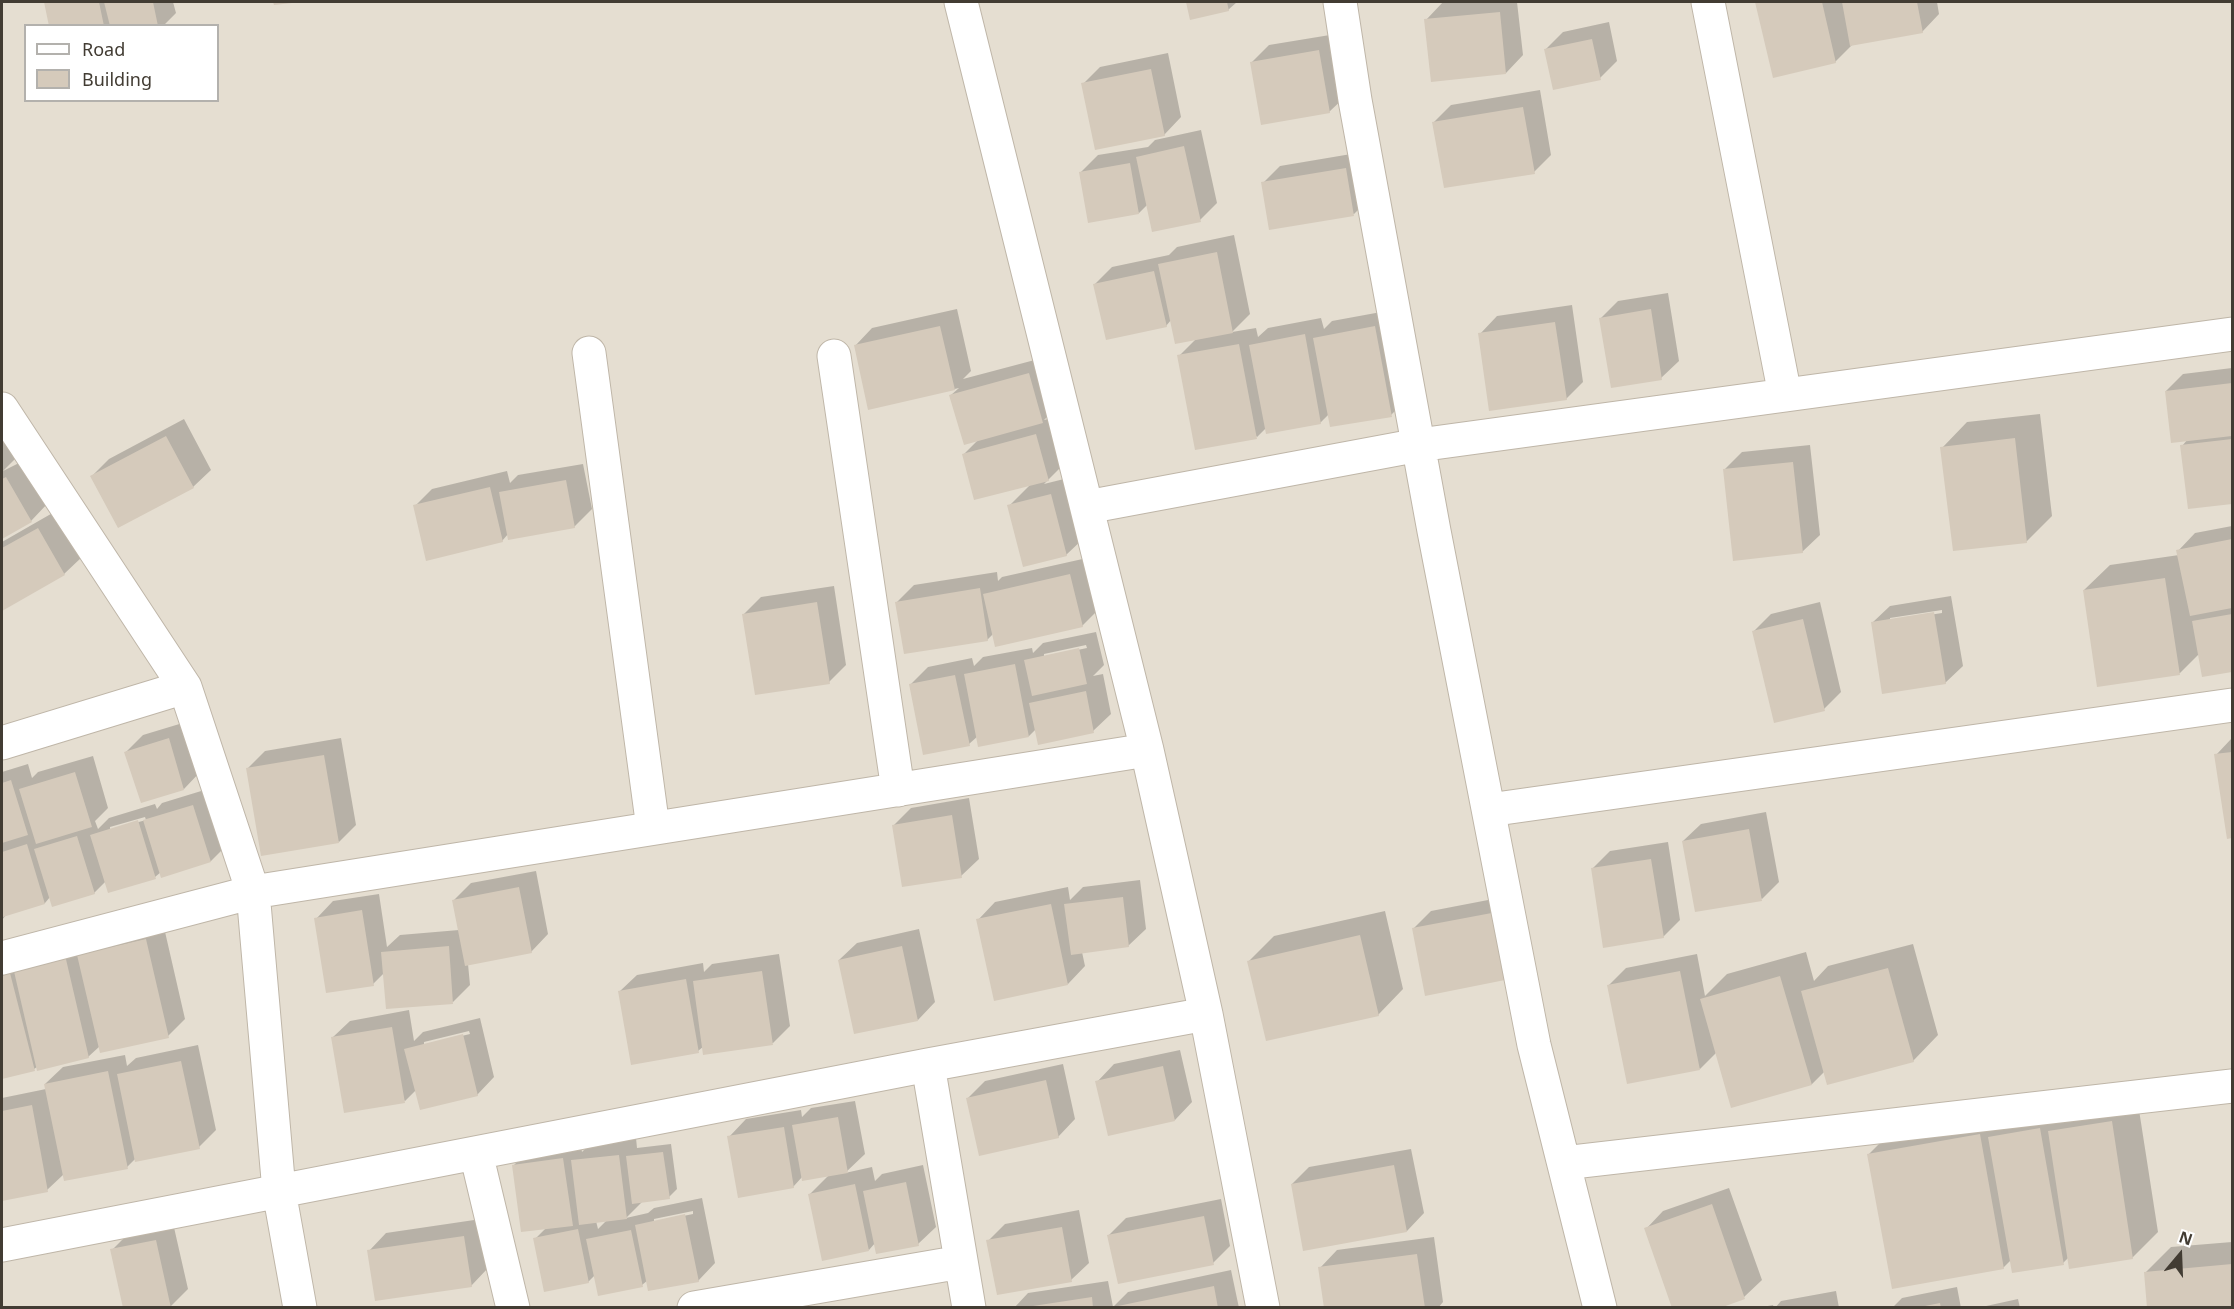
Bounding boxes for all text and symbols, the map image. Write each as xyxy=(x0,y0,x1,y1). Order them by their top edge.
legend xyxy=(24,24,219,102)
text: Road xyxy=(82,37,125,61)
text: Building xyxy=(82,67,152,91)
north arrow xyxy=(2150,1225,2210,1285)
text: N xyxy=(2176,1225,2196,1250)

